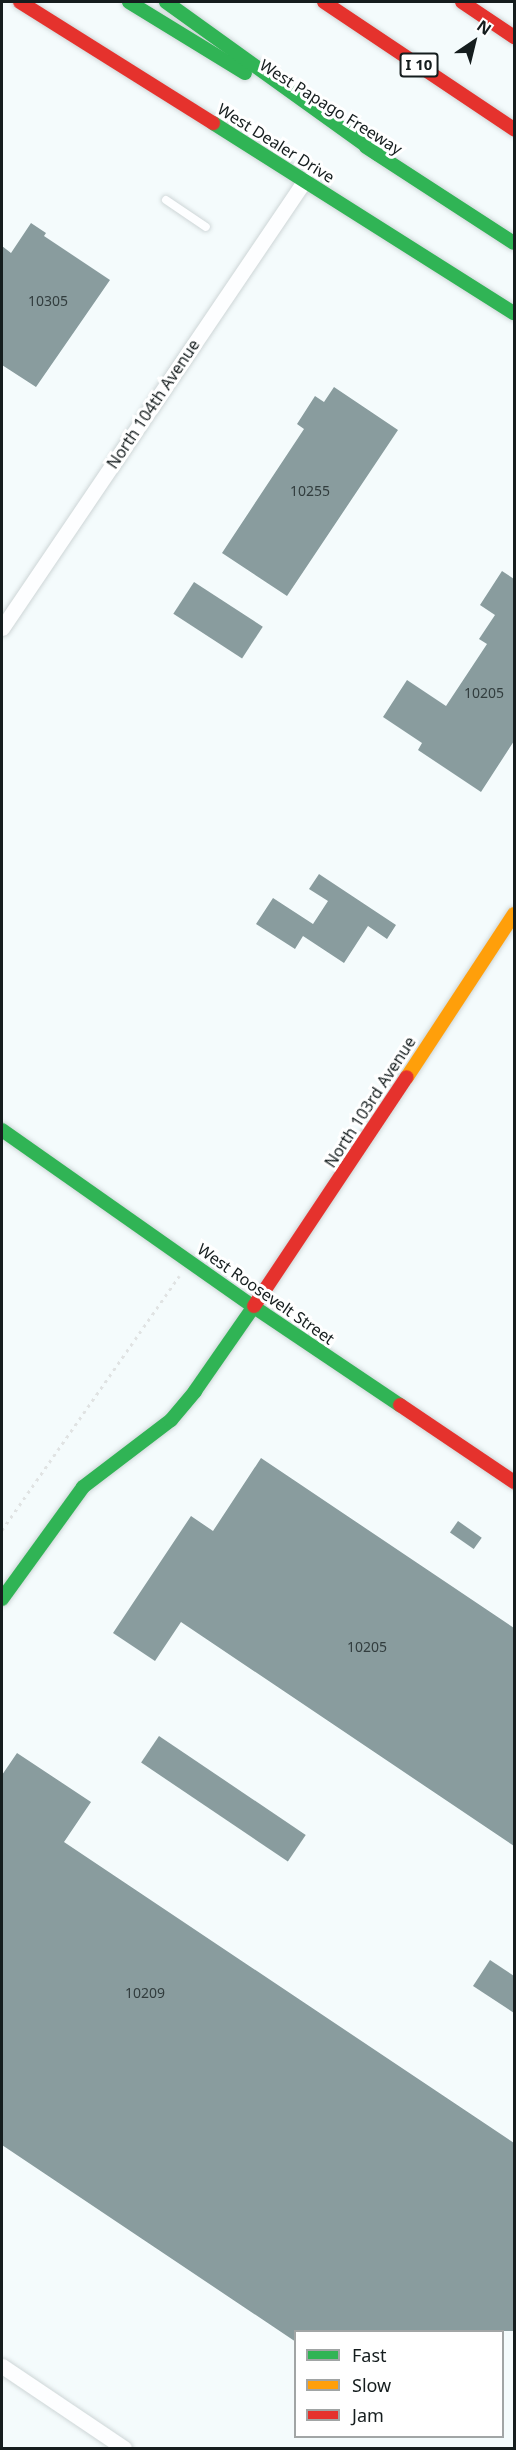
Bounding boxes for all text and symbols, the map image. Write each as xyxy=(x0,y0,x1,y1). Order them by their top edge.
north arrow xyxy=(444,12,504,72)
text: N xyxy=(473,15,496,40)
road number: I 10 xyxy=(400,53,438,77)
street label: West Papago Freeway xyxy=(256,55,406,159)
street label: West Dealer Drive xyxy=(214,99,338,187)
house number: 10305 xyxy=(28,293,68,309)
street label: North 104th Avenue xyxy=(103,336,203,472)
house number: 10255 xyxy=(290,483,330,499)
house number: 10205 xyxy=(464,685,504,701)
street label: North 103rd Avenue xyxy=(321,1033,419,1171)
street label: West Roosevelt Street xyxy=(194,1239,338,1349)
house number: 10205 xyxy=(347,1639,387,1655)
house number: 10209 xyxy=(125,1985,165,2001)
legend xyxy=(294,2330,504,2438)
text: Fast xyxy=(352,2343,387,2367)
text: Slow xyxy=(352,2373,391,2397)
text: Jam xyxy=(352,2403,384,2427)

